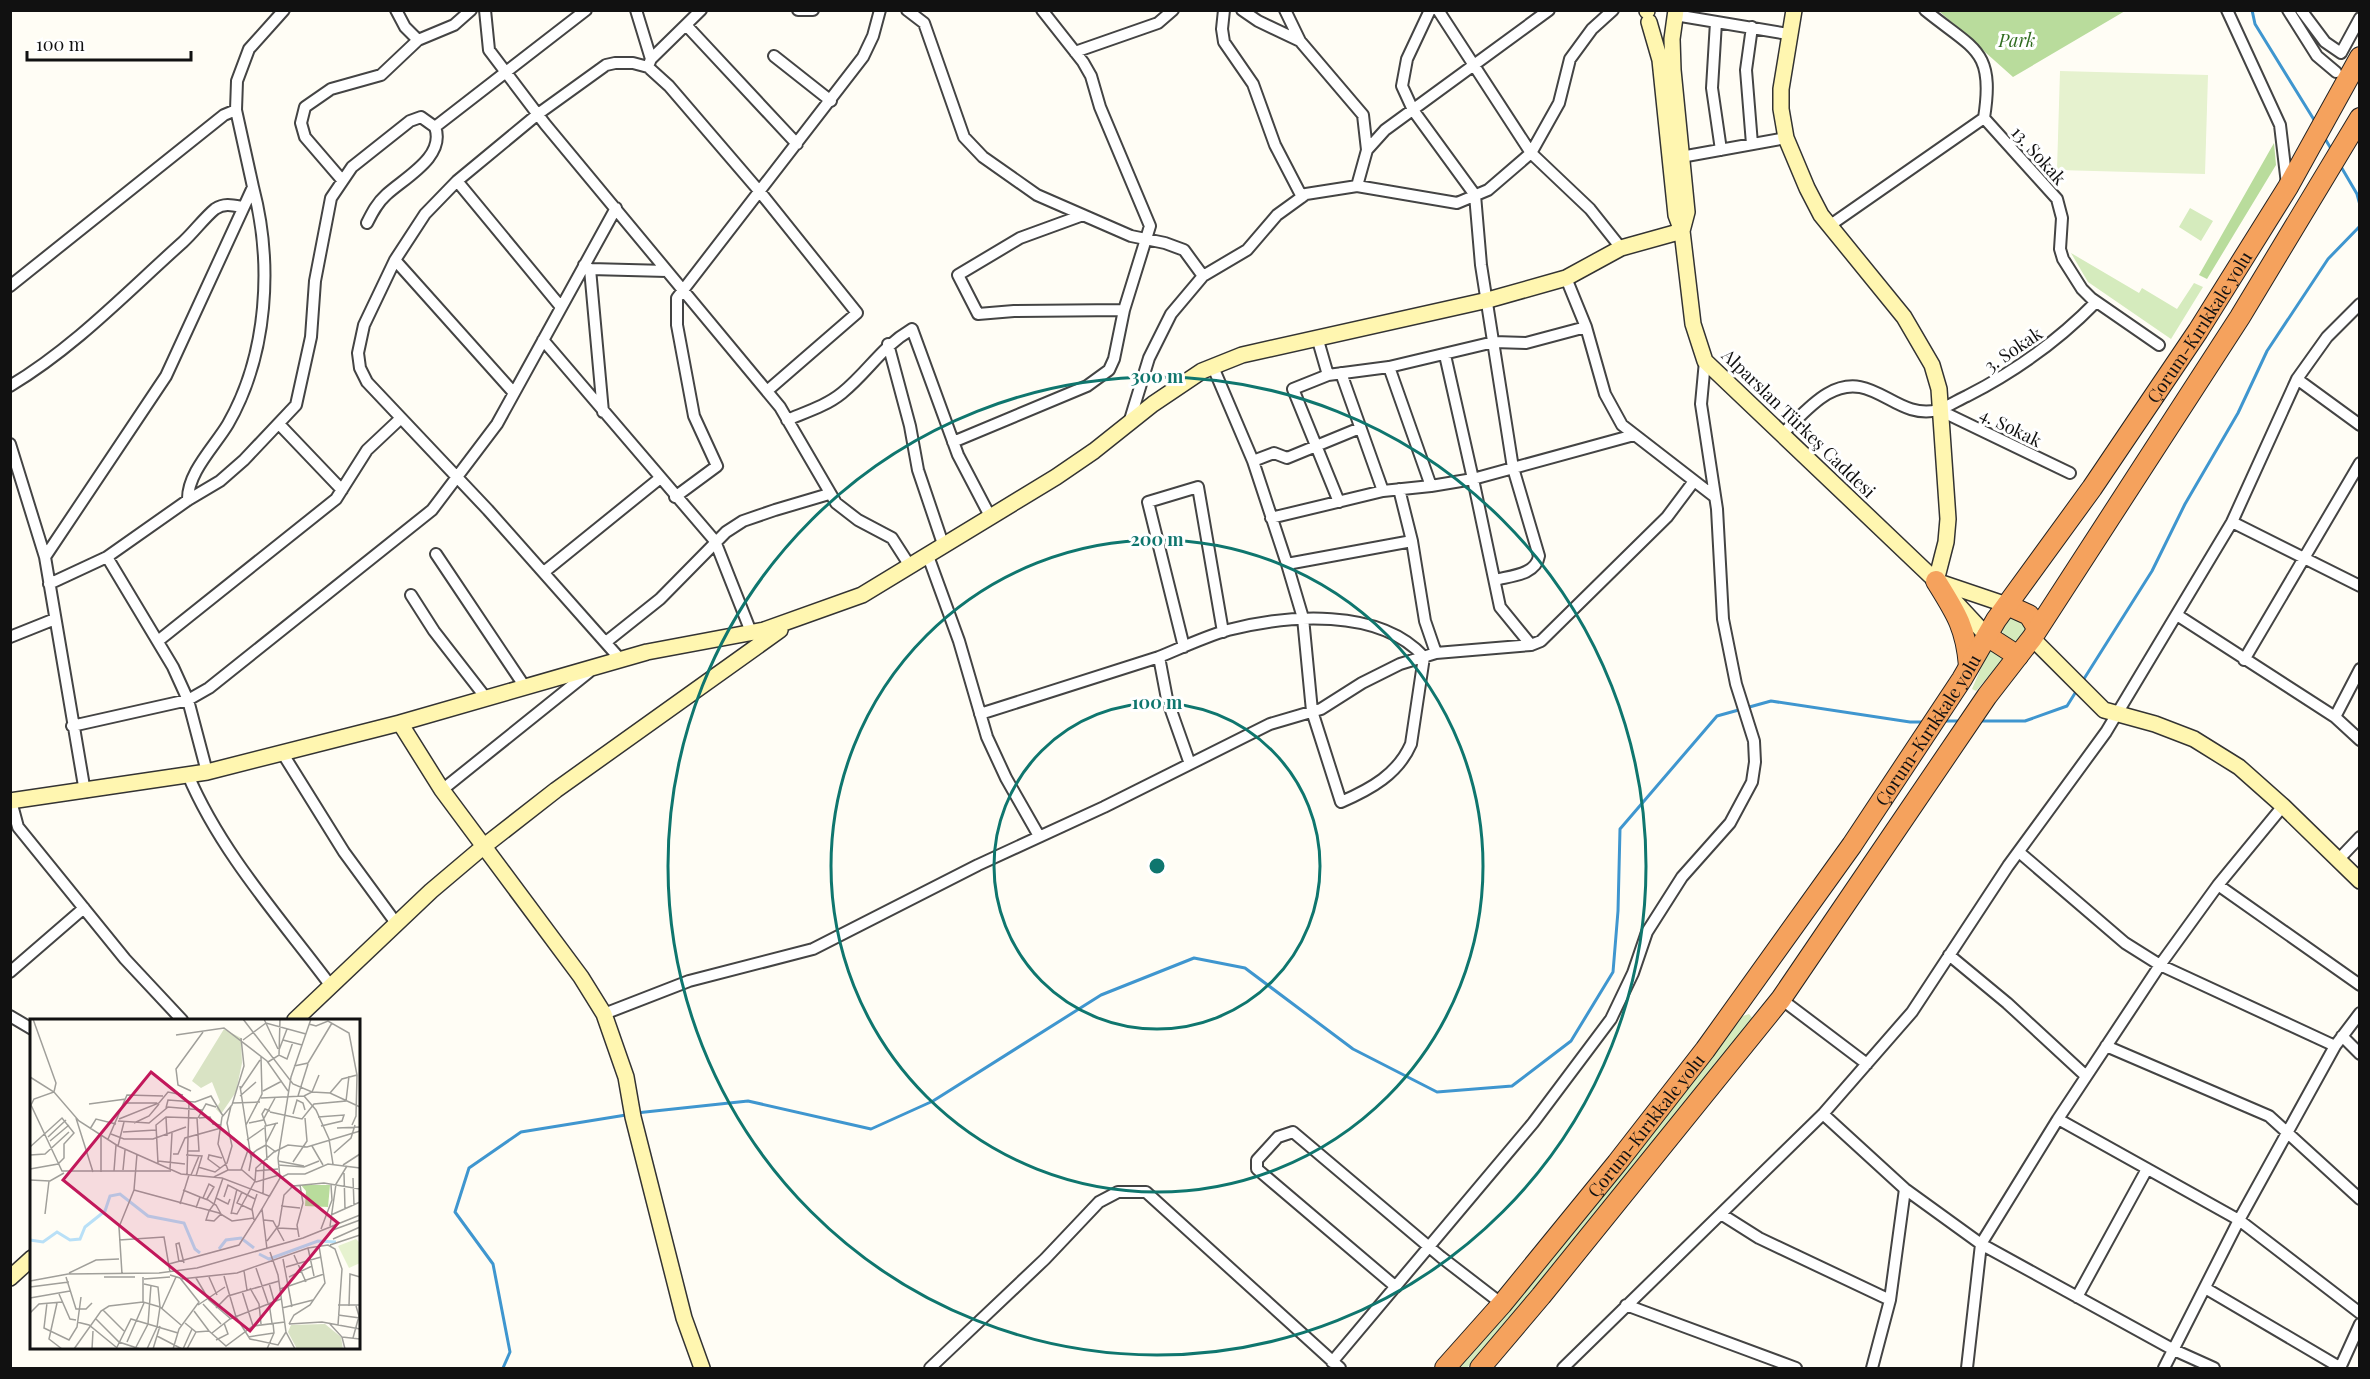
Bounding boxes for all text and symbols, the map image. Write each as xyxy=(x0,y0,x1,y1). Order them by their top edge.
scale bar xyxy=(27,24,190,62)
park label: Park xyxy=(1998,28,2035,52)
text: 100 m xyxy=(36,32,85,56)
street label: 13. Sokak xyxy=(2006,120,2072,190)
street label: Çorum-Kırıkkale yolu xyxy=(2141,246,2257,407)
street label: 3. Sokak xyxy=(1979,321,2047,377)
street label: Alparslan Türkeş Caddesi xyxy=(1716,343,1881,503)
text: 300 m xyxy=(1131,364,1184,388)
street label: 4. Sokak xyxy=(1976,402,2046,452)
text: 200 m xyxy=(1130,527,1184,551)
street label: Çorum-Kırıkkale yolu xyxy=(1869,649,1986,810)
text: 100 m xyxy=(1132,690,1183,714)
centre of rings xyxy=(1147,856,1167,876)
inset map xyxy=(30,1019,360,1349)
street label: Çorum-Kırıkkale yolu xyxy=(1582,1048,1710,1202)

